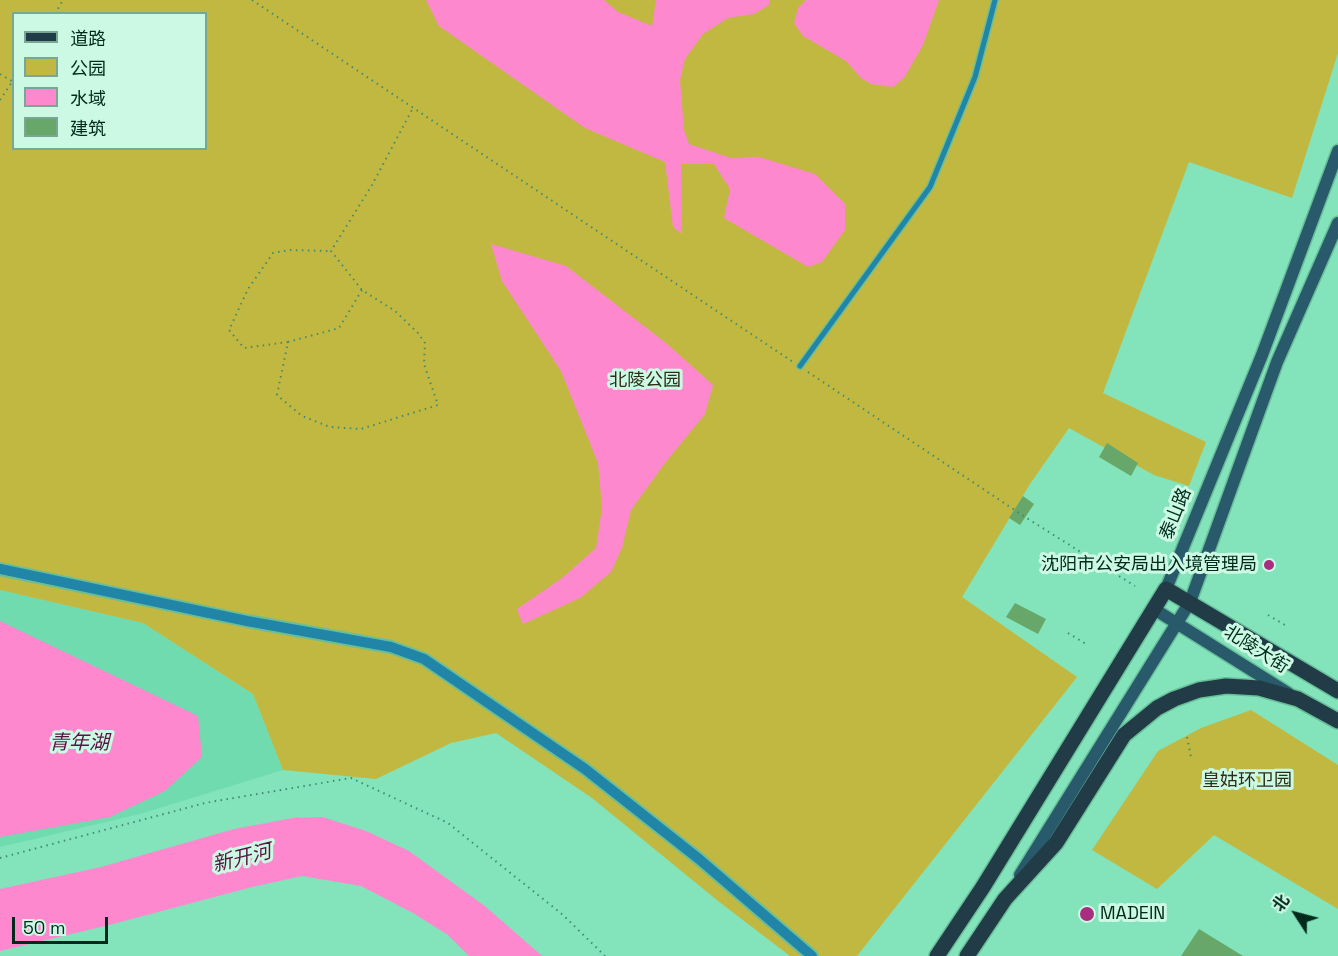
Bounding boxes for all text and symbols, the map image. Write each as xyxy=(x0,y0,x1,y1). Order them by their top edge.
legend xyxy=(12,12,207,150)
text: 道路 xyxy=(70,27,106,50)
text: 公园 xyxy=(70,57,106,80)
text: 水域 xyxy=(70,87,106,110)
text: 建筑 xyxy=(70,117,106,140)
park label: 北陵公园 xyxy=(609,370,681,392)
street label: 泰山路 xyxy=(1156,485,1196,543)
place label: 沈阳市公安局出入境管理局 xyxy=(1041,554,1257,576)
marker: 沈阳市公安局出入境管理局 xyxy=(1262,558,1276,572)
street label: 北陵大街 xyxy=(1220,622,1292,678)
water label: 青年湖 xyxy=(49,732,109,756)
park label: 皇姑环卫园 xyxy=(1202,770,1292,792)
water label: 新开河 xyxy=(210,840,274,878)
north arrow xyxy=(1266,884,1326,944)
text: 北 xyxy=(1268,890,1294,916)
place label: MADEIN xyxy=(1100,903,1165,925)
scale bar xyxy=(15,905,111,943)
marker: MADEIN xyxy=(1078,905,1096,923)
text: 50 m xyxy=(23,916,65,939)

